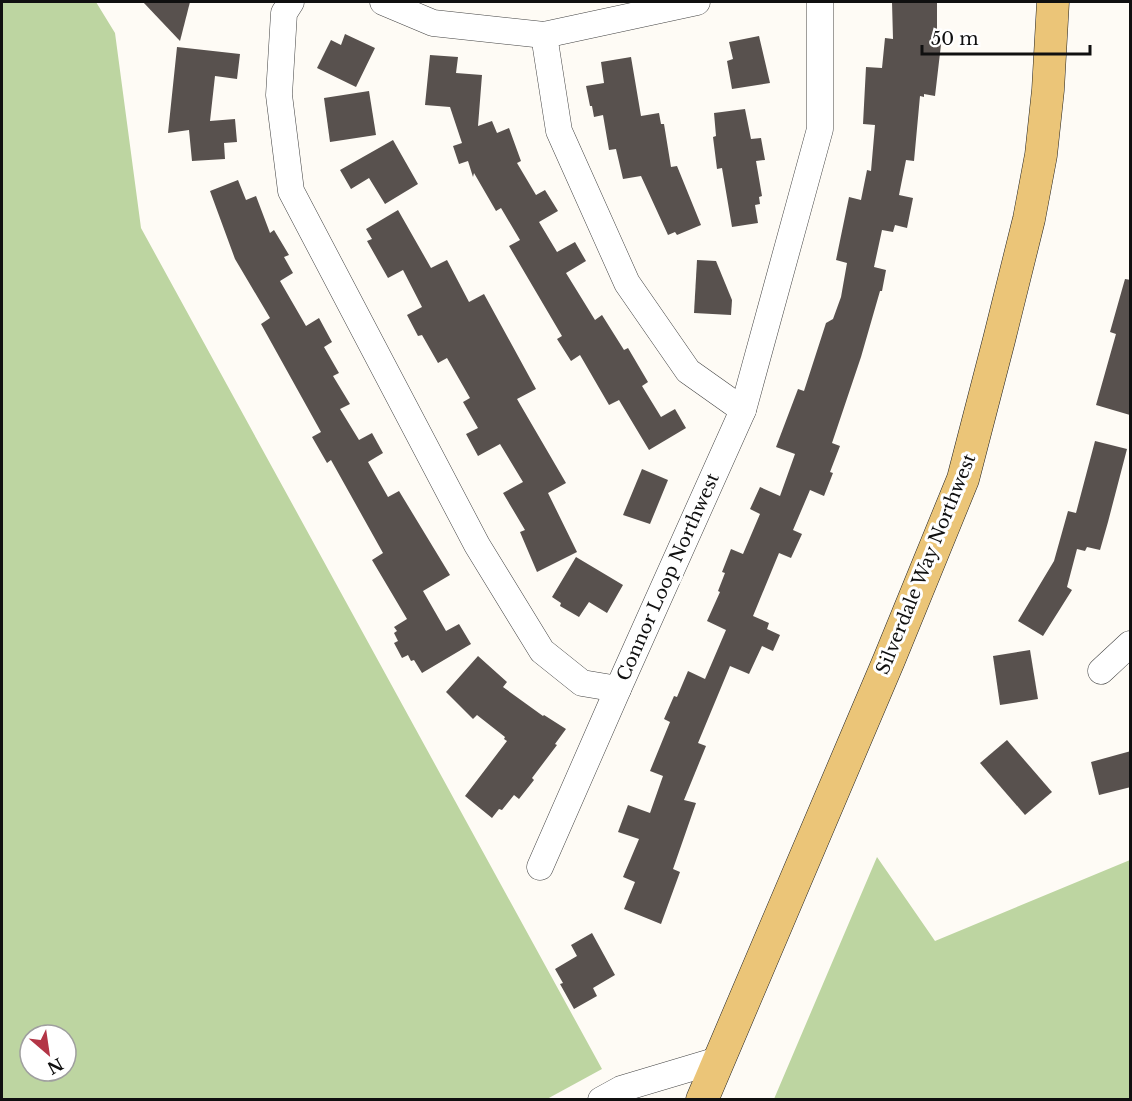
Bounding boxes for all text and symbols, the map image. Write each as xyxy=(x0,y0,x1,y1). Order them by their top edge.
scale bar xyxy=(922,18,1090,56)
text: 50 m xyxy=(931,28,979,50)
street label: Silverdale Way Northwest xyxy=(872,450,980,678)
street label: Connor Loop Northwest xyxy=(612,469,724,684)
north arrow xyxy=(18,1023,78,1083)
text: N xyxy=(44,1054,67,1079)

